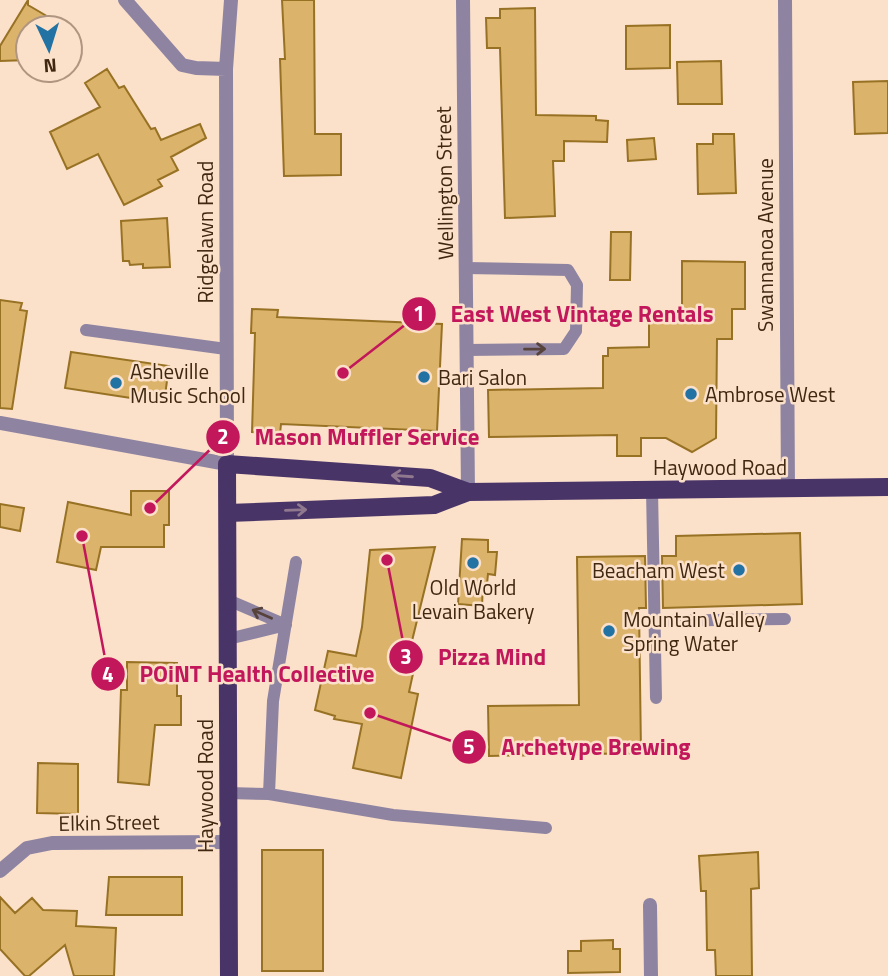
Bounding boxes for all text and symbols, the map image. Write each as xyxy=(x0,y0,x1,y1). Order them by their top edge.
north arrow xyxy=(14,14,84,84)
text: N xyxy=(43,52,58,81)
street label: Wellington Street xyxy=(427,105,461,260)
street label: Swannanoa Avenue xyxy=(749,158,781,332)
street label: Ridgelawn Road xyxy=(189,161,221,303)
callout: East West Vintage Rentals xyxy=(402,292,728,336)
text: East West Vintage Rentals xyxy=(450,296,714,331)
text: 1 xyxy=(413,297,425,329)
one-way arrow xyxy=(523,343,546,356)
place label: Asheville Music School xyxy=(130,355,246,411)
place label: Bari Salon xyxy=(438,361,527,393)
marker: Bari Salon xyxy=(416,369,432,385)
marker: Asheville Music School xyxy=(108,375,124,391)
place label: Ambrose West xyxy=(705,378,836,410)
marker: Ambrose West xyxy=(683,386,699,402)
callout: Mason Muffler Service xyxy=(206,415,494,459)
text: Mason Muffler Service xyxy=(255,419,479,454)
text: 2 xyxy=(217,420,229,452)
street label: Haywood Road xyxy=(653,451,787,483)
one-way arrow xyxy=(391,470,414,483)
one-way arrow xyxy=(285,504,308,517)
place label: Beacham West xyxy=(592,554,726,586)
marker: Old World Levain Bakery xyxy=(465,555,481,571)
marker: Beacham West xyxy=(731,562,747,578)
place label: Old World Levain Bakery xyxy=(412,571,534,627)
place label: Mountain Valley Spring Water xyxy=(623,603,765,659)
one-way arrow xyxy=(251,607,273,620)
marker: Mountain Valley Spring Water xyxy=(601,623,617,639)
callout: Pizza Mind xyxy=(389,635,560,679)
text: Pizza Mind xyxy=(438,639,546,674)
text: 3 xyxy=(400,640,412,672)
callout: POiNT Health Collective xyxy=(90,652,388,696)
text: POiNT Health Collective xyxy=(139,656,375,691)
text: 4 xyxy=(102,658,114,690)
street label: Haywood Road xyxy=(189,719,221,853)
callout: Archetype Brewing xyxy=(452,725,704,769)
text: Archetype Brewing xyxy=(501,729,691,764)
text: 5 xyxy=(463,730,475,762)
street label: Elkin Street xyxy=(58,805,160,839)

